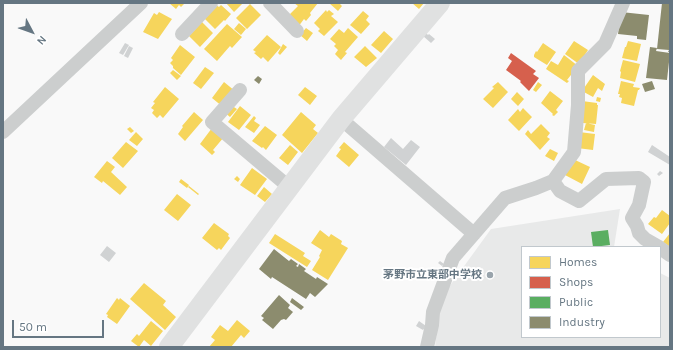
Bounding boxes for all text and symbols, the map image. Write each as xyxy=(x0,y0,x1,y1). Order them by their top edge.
north arrow xyxy=(12,12,52,52)
text: N xyxy=(34,33,49,47)
legend xyxy=(521,246,661,338)
text: Homes xyxy=(559,255,597,269)
place label: 茅野市立東部中学校 xyxy=(383,268,482,282)
marker: 茅野市立東部中学校 xyxy=(485,270,495,280)
text: Shops xyxy=(559,275,593,289)
text: Public xyxy=(559,295,593,309)
scale bar xyxy=(14,312,106,338)
text: Industry xyxy=(559,315,605,329)
text: 50 m xyxy=(19,320,47,334)

